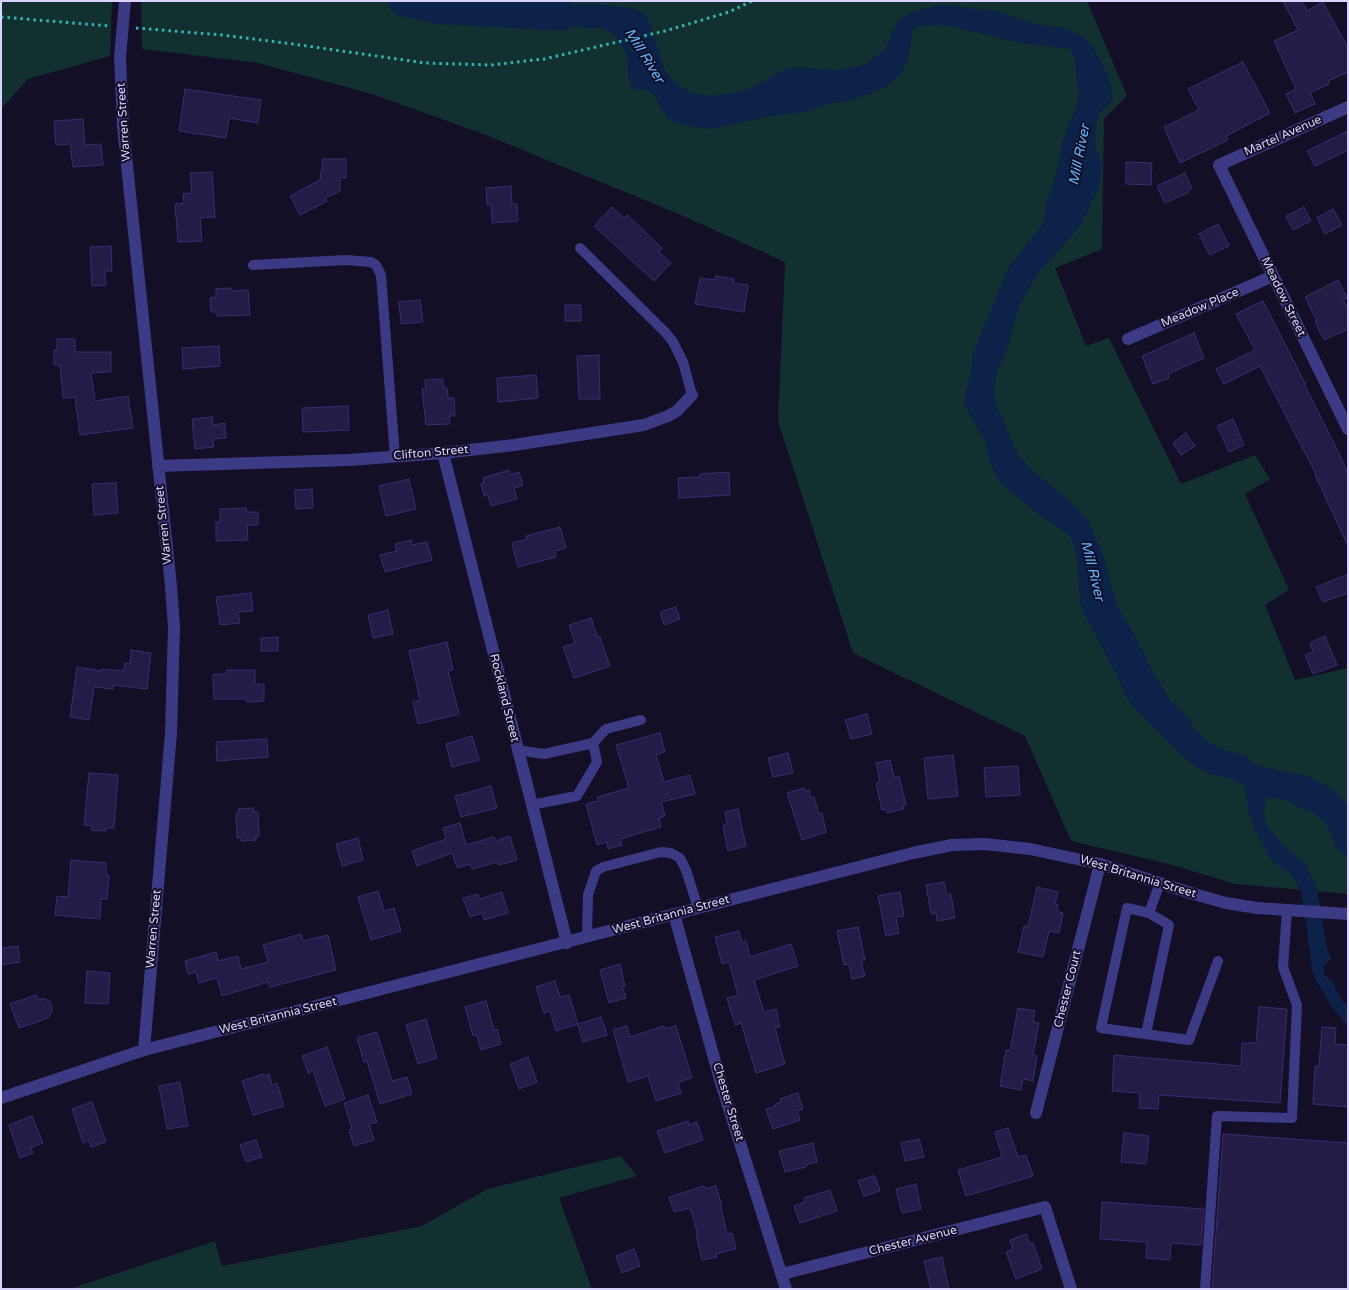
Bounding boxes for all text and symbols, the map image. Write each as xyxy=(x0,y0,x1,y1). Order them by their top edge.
water label: Mill River xyxy=(621,25,667,87)
street label: Warren Street xyxy=(114,82,134,162)
street label: Martel Avenue xyxy=(1242,112,1324,160)
water label: Mill River xyxy=(1066,123,1094,187)
street label: Meadow Street xyxy=(1258,255,1308,339)
street label: Meadow Place xyxy=(1159,285,1241,331)
street label: Clifton Street xyxy=(393,443,469,463)
street label: Warren Street xyxy=(153,485,175,565)
water label: Mill River xyxy=(1076,539,1108,603)
street label: Rockland Street xyxy=(486,652,522,744)
street label: West Britannia Street xyxy=(1078,852,1198,902)
street label: Warren Street xyxy=(143,889,165,969)
street label: West Britannia Street xyxy=(611,892,731,938)
street label: Chester Court xyxy=(1051,949,1085,1029)
street label: West Britannia Street xyxy=(218,994,338,1038)
street label: Chester Street xyxy=(709,1061,747,1143)
street label: Chester Avenue xyxy=(868,1223,958,1259)

